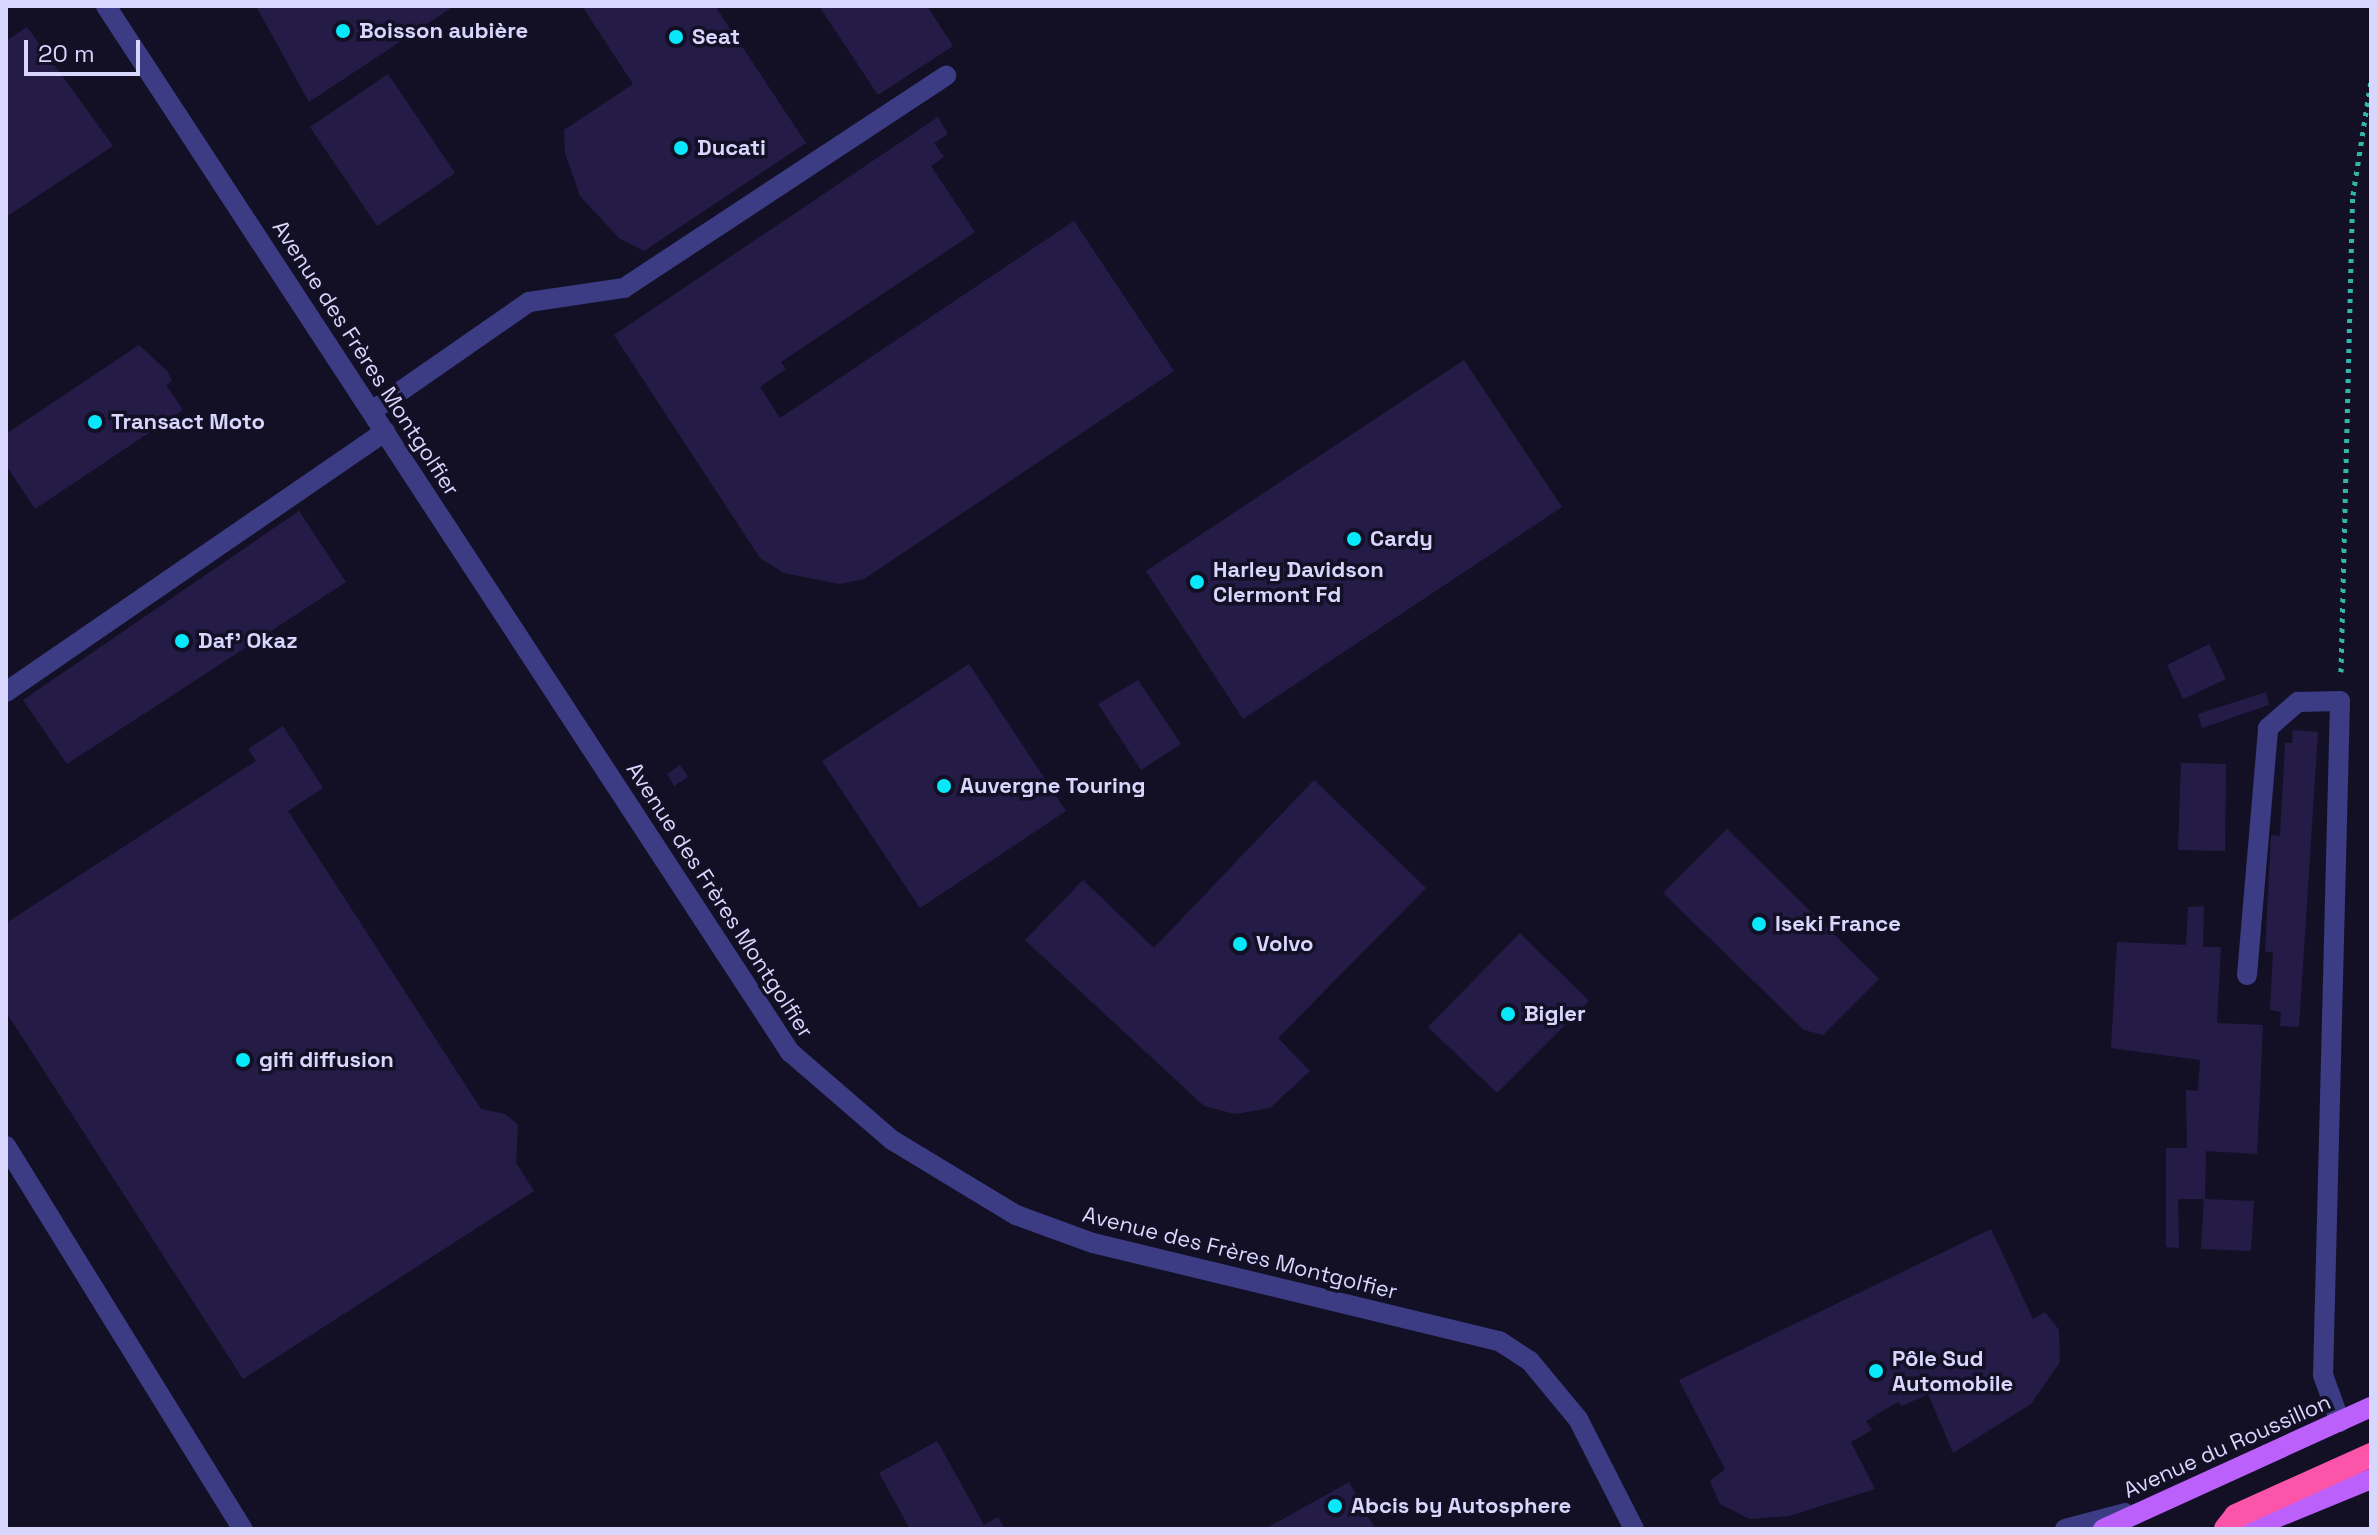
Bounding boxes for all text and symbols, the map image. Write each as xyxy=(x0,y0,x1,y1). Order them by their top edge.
place label: Boisson aubière xyxy=(359,18,528,44)
marker: Boisson aubière xyxy=(334,22,352,40)
scale bar xyxy=(28,24,144,74)
place label: Seat xyxy=(692,24,740,50)
marker: Seat xyxy=(667,28,685,46)
text: 20 m xyxy=(38,38,95,69)
place label: Ducati xyxy=(697,135,766,161)
marker: Ducati xyxy=(672,139,690,157)
street label: Avenue des Frères Montgolfier xyxy=(267,215,465,501)
place label: Transact Moto xyxy=(111,409,265,435)
marker: Transact Moto xyxy=(86,413,104,431)
place label: Cardy xyxy=(1370,526,1433,552)
marker: Cardy xyxy=(1345,530,1363,548)
place label: Harley Davidson Clermont Fd xyxy=(1213,556,1384,608)
marker: Harley Davidson Clermont Fd xyxy=(1188,573,1206,591)
place label: Daf' Okaz xyxy=(198,628,298,654)
marker: Daf' Okaz xyxy=(173,632,191,650)
street label: Avenue des Frères Montgolfier xyxy=(621,757,819,1043)
place label: Auvergne Touring xyxy=(960,773,1146,799)
marker: Auvergne Touring xyxy=(935,777,953,795)
place label: Iseki France xyxy=(1775,911,1901,937)
marker: Iseki France xyxy=(1750,915,1768,933)
place label: Volvo xyxy=(1256,931,1313,957)
marker: Volvo xyxy=(1231,935,1249,953)
place label: Bigler xyxy=(1524,1001,1586,1027)
marker: Bigler xyxy=(1499,1005,1517,1023)
place label: gifi diffusion xyxy=(259,1047,394,1073)
marker: gifi diffusion xyxy=(234,1051,252,1069)
street label: Avenue des Frères Montgolfier xyxy=(1080,1201,1400,1305)
place label: Pôle Sud Automobile xyxy=(1892,1345,2013,1396)
marker: Pôle Sud Automobile xyxy=(1867,1362,1885,1380)
street label: Avenue du Roussillon xyxy=(2119,1388,2335,1504)
place label: Abcis by Autosphere xyxy=(1351,1493,1571,1519)
marker: Abcis by Autosphere xyxy=(1326,1497,1344,1515)

